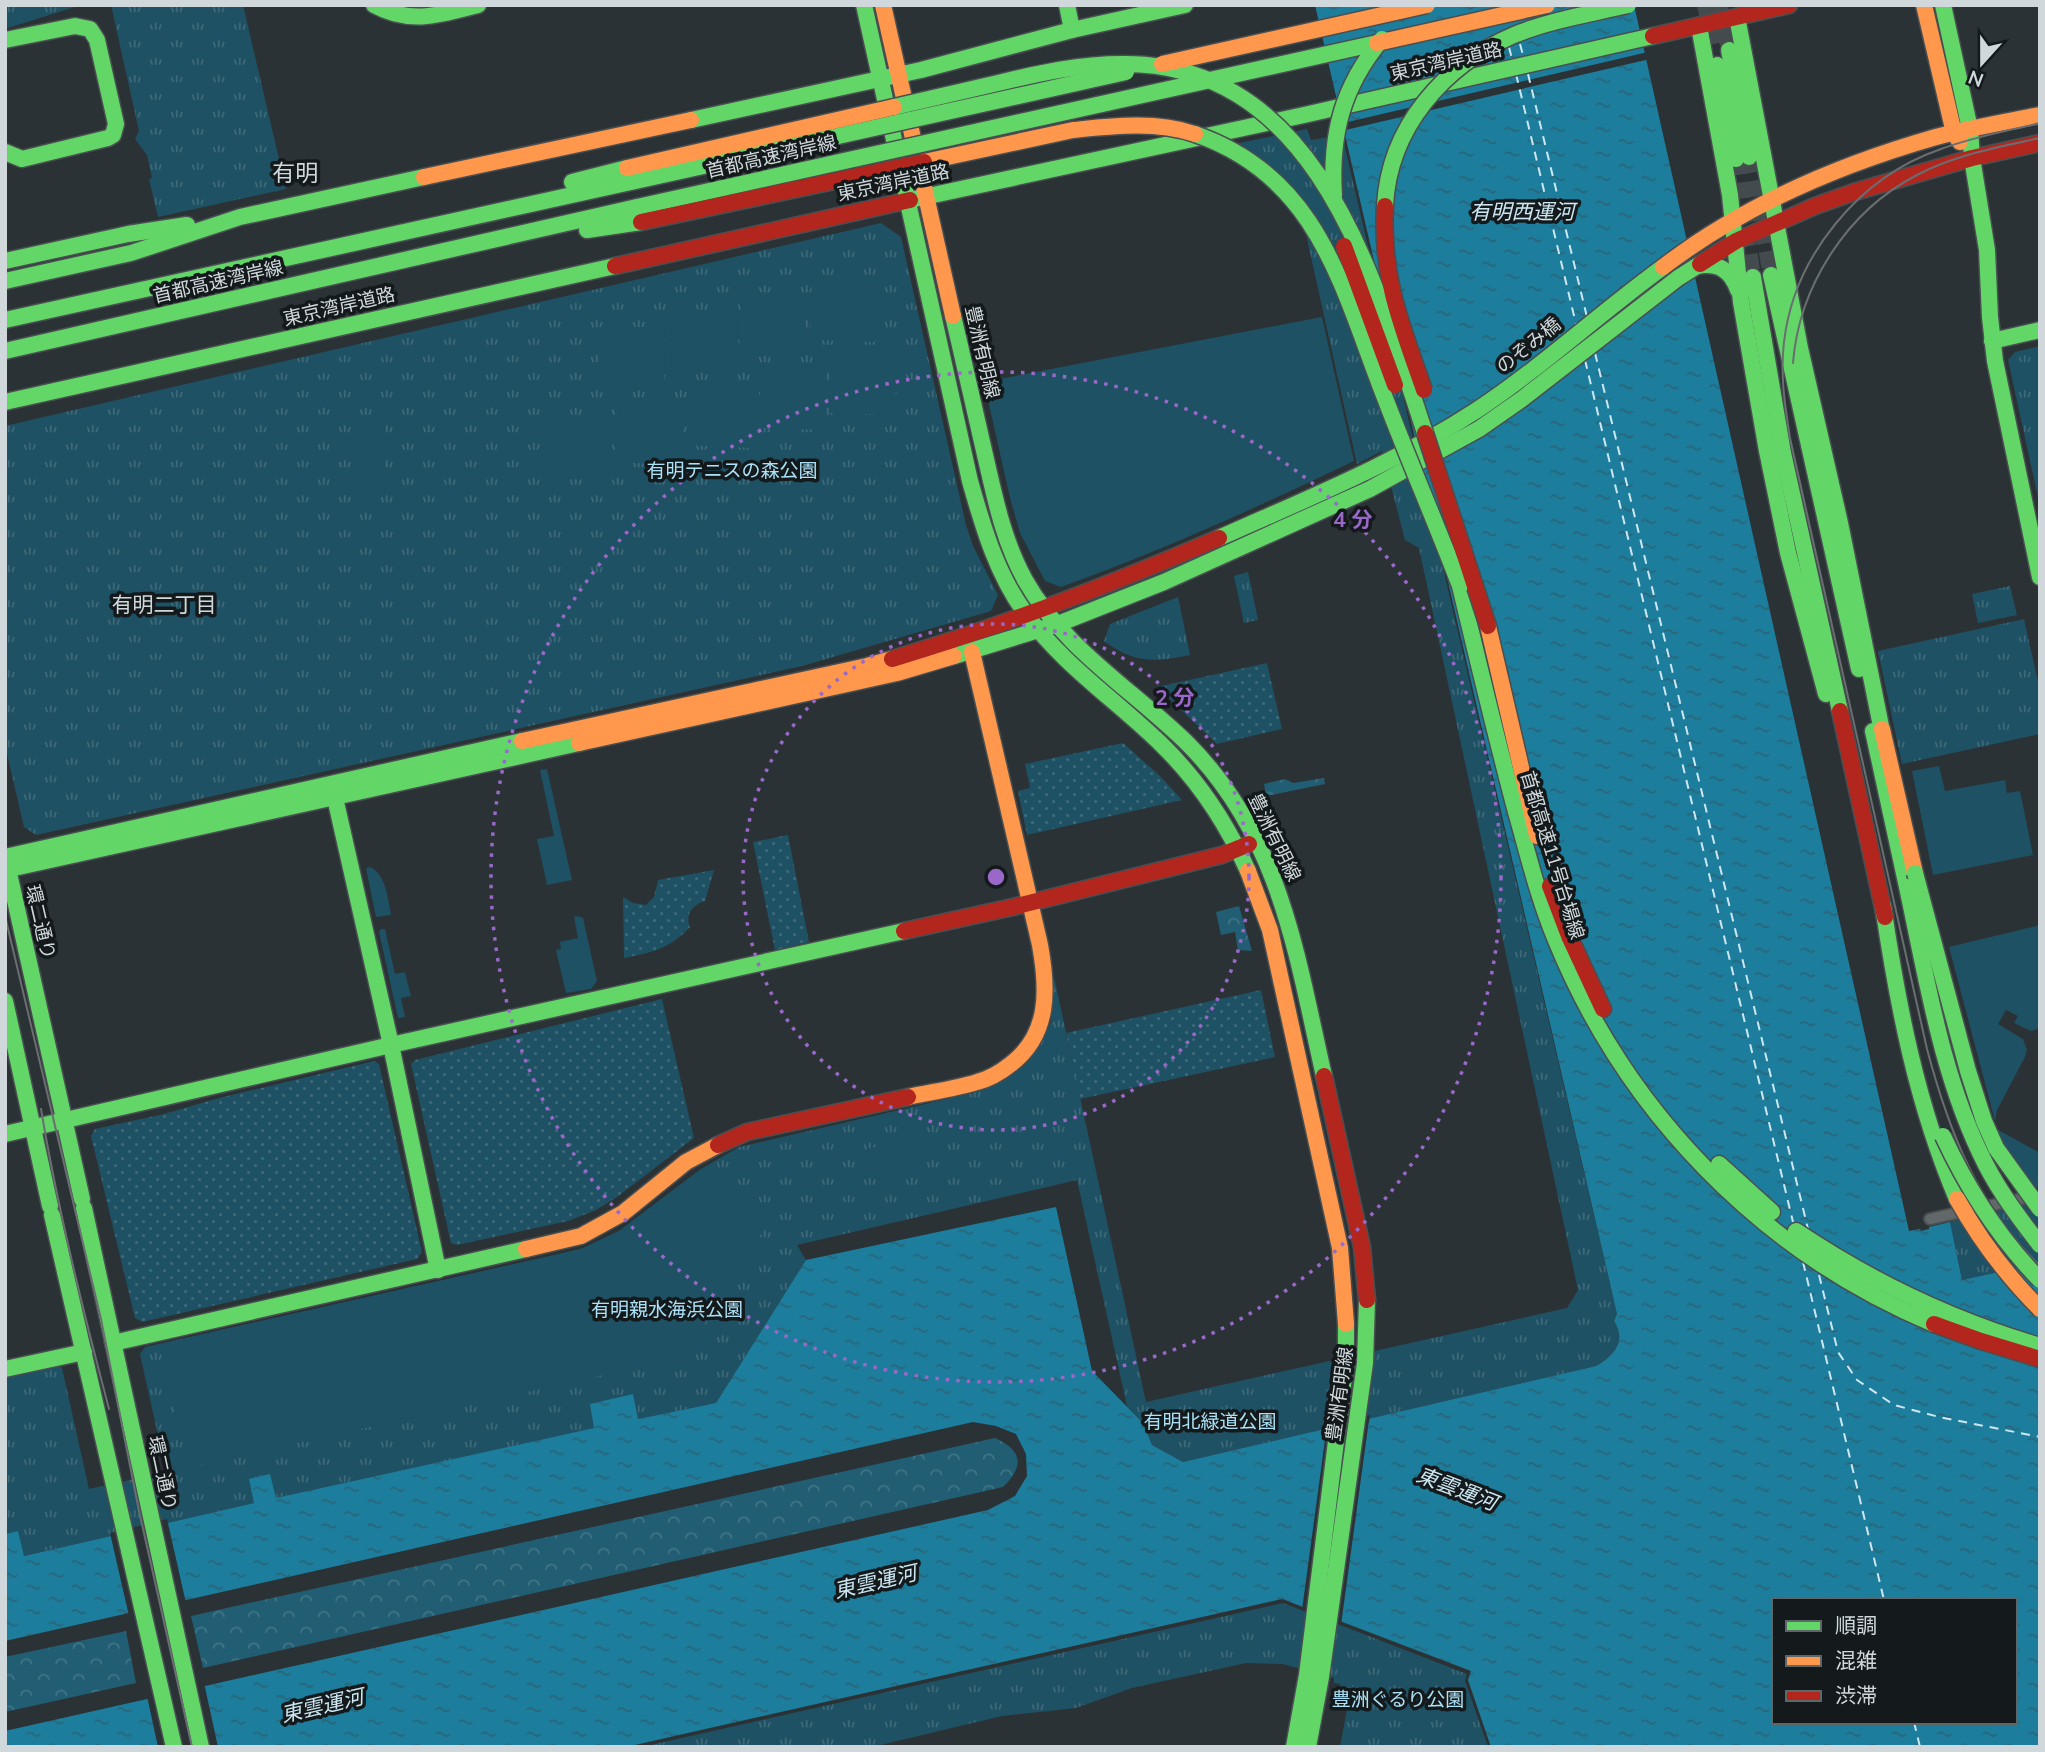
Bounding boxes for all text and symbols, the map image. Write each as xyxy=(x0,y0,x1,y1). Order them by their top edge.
north arrow xyxy=(1947,28,2017,98)
street label: 東京湾岸道路 xyxy=(1388,36,1504,86)
text: N xyxy=(1965,65,1987,93)
street label: 首都高速湾岸線 xyxy=(703,129,839,183)
district label: 有明 xyxy=(272,158,318,187)
street label: 東京湾岸道路 xyxy=(835,158,951,206)
water label: 有明西運河 xyxy=(1470,198,1578,224)
street label: 首都高速湾岸線 xyxy=(150,254,286,308)
street label: 東京湾岸道路 xyxy=(281,281,397,331)
street label: 豊洲有明線 xyxy=(961,303,1005,401)
street label: のぞみ橋 xyxy=(1491,312,1565,378)
park label: 有明テニスの森公園 xyxy=(646,458,818,482)
text: 4 分 xyxy=(1333,506,1373,532)
district label: 有明二丁目 xyxy=(112,591,217,617)
text: 2 分 xyxy=(1155,684,1195,710)
street label: 首都高速11号台場線 xyxy=(1516,768,1590,942)
street label: 豊洲有明線 xyxy=(1243,789,1307,885)
centre of rings xyxy=(984,865,1008,889)
street label: 環二通り xyxy=(21,882,61,962)
park label: 有明親水海浜公園 xyxy=(591,1297,743,1321)
street label: 豊洲有明線 xyxy=(1321,1345,1357,1443)
park label: 有明北緑道公園 xyxy=(1143,1409,1277,1433)
street label: 環二通り xyxy=(143,1433,183,1513)
water label: 東雲運河 xyxy=(1413,1461,1505,1517)
water label: 東雲運河 xyxy=(831,1558,923,1603)
legend xyxy=(1772,1598,2017,1724)
text: 順調 xyxy=(1835,1612,1877,1638)
text: 混雑 xyxy=(1835,1647,1877,1673)
water label: 東雲運河 xyxy=(278,1682,370,1727)
text: 渋滞 xyxy=(1835,1682,1877,1708)
park label: 豊洲ぐるり公園 xyxy=(1332,1687,1464,1711)

